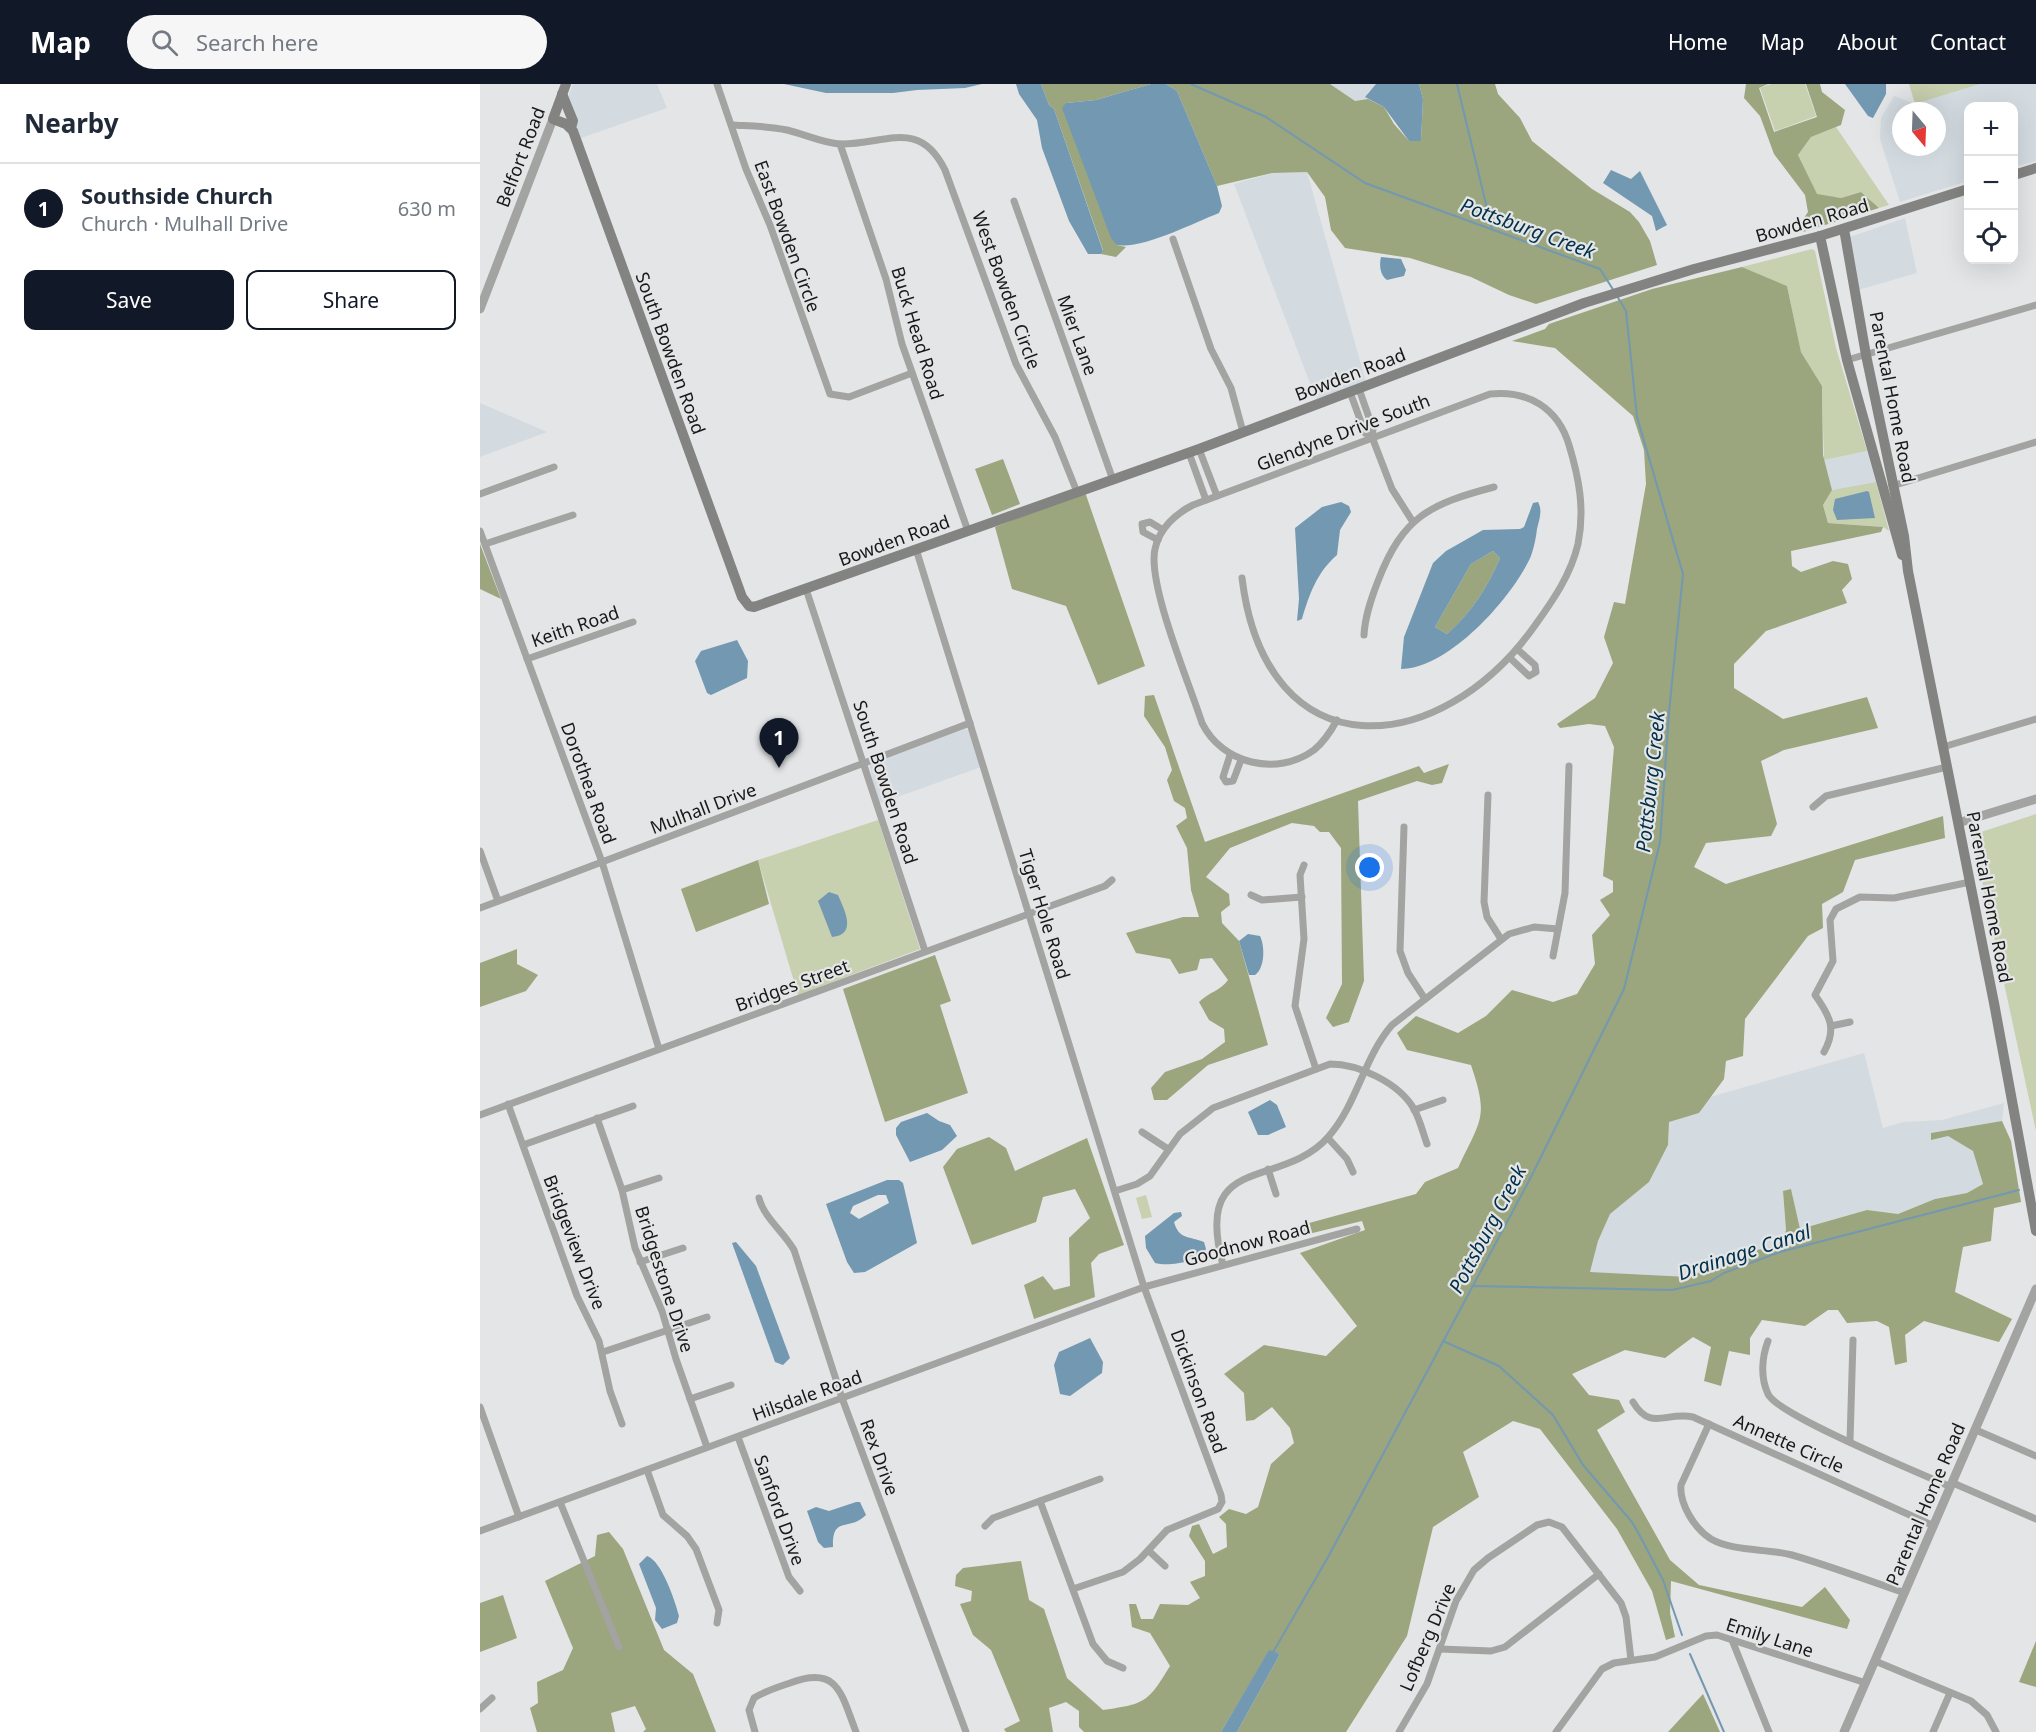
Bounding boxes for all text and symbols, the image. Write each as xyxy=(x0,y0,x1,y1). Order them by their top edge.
search box xyxy=(127,15,547,69)
text: Map xyxy=(30,23,91,61)
icon: search xyxy=(148,26,181,59)
text: Search here xyxy=(196,27,318,57)
text: Home xyxy=(1668,28,1728,56)
text: Map xyxy=(1761,28,1804,56)
text: About xyxy=(1837,28,1897,56)
text: Contact xyxy=(1930,28,2006,56)
north arrow xyxy=(1892,102,1946,156)
map controls xyxy=(1964,102,2018,264)
button: + xyxy=(1964,102,2018,156)
street label: Belfort Road xyxy=(490,103,550,211)
text: Nearby xyxy=(24,105,119,141)
button: − xyxy=(1964,156,2018,210)
street label: East Bowden Circle xyxy=(749,157,827,315)
text: Southside Church xyxy=(81,180,273,210)
water label: Pottsburg Creek xyxy=(1457,191,1600,265)
street label: Bowden Road xyxy=(1753,192,1871,248)
text: 1 xyxy=(38,195,49,222)
text: 630 m xyxy=(398,195,456,222)
street label: West Bowden Circle xyxy=(967,208,1047,372)
text: Church · Mulhall Drive xyxy=(81,210,288,237)
button: locate xyxy=(1964,210,2018,264)
street label: Buck Head Road xyxy=(886,263,950,403)
street label: South Bowden Road xyxy=(631,269,711,437)
button: Save xyxy=(24,270,234,330)
button: Share xyxy=(246,270,456,330)
street label: Mier Lane xyxy=(1052,291,1104,379)
street label: Parental Home Road xyxy=(1865,309,1921,485)
street label: Bowden Road xyxy=(1291,342,1409,406)
street label: Glendyne Drive South xyxy=(1253,388,1433,476)
street label: Bowden Road xyxy=(835,509,953,571)
street label: Keith Road xyxy=(528,600,622,652)
street label: South Bowden Road xyxy=(848,697,924,867)
water label: Pottsburg Creek xyxy=(1629,709,1671,854)
pin: 1 xyxy=(760,718,798,768)
street label: Dorothea Road xyxy=(556,719,622,847)
street label: Mulhall Drive xyxy=(647,777,759,839)
street label: Parental Home Road xyxy=(1962,809,2018,985)
street label: Tiger Hole Road xyxy=(1014,846,1076,982)
your location xyxy=(1355,853,1384,882)
street label: Bridges Street xyxy=(732,953,853,1017)
water label: Pottsburg Creek xyxy=(1442,1159,1533,1298)
street label: Bridgeview Drive xyxy=(538,1171,612,1313)
street label: Bridgestone Drive xyxy=(630,1203,700,1355)
street label: Goodnow Road xyxy=(1181,1215,1313,1271)
water label: Drainage Canal xyxy=(1674,1218,1815,1286)
street label: Dickinson Road xyxy=(1165,1326,1233,1456)
street label: Hilsdale Road xyxy=(749,1364,865,1426)
street label: Annette Circle xyxy=(1730,1408,1848,1478)
street label: Rex Drive xyxy=(855,1415,905,1499)
street label: Parental Home Road xyxy=(1880,1419,1970,1589)
street label: Sanford Drive xyxy=(749,1452,811,1568)
street label: Lofberg Drive xyxy=(1393,1579,1461,1695)
street label: Emily Lane xyxy=(1723,1612,1817,1662)

